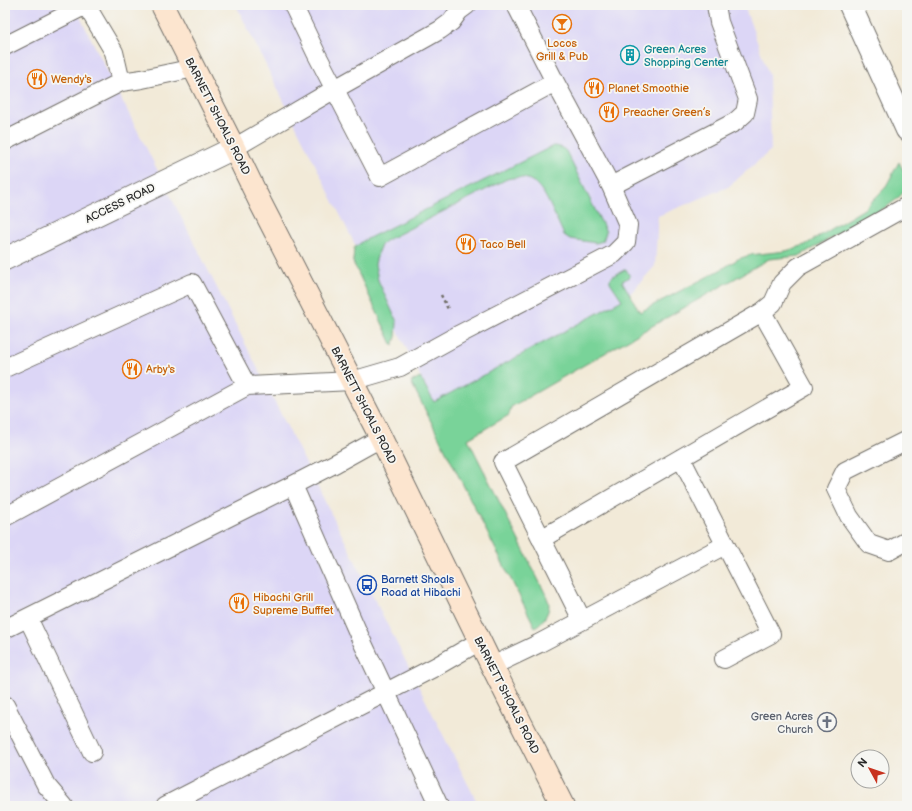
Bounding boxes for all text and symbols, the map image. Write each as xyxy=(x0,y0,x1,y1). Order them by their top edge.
bar icon: Locos Grill & Pub xyxy=(551,13,573,35)
place label: Locos Grill & Pub xyxy=(536,37,588,63)
place label: Green Acres Shopping Center xyxy=(644,43,729,69)
building icon: Green Acres Shopping Center xyxy=(619,44,641,66)
street label: BARNETT SHOALS ROAD xyxy=(182,56,253,177)
restaurant icon: Wendy's xyxy=(26,68,48,90)
place label: Wendy's xyxy=(51,73,92,86)
restaurant icon: Planet Smoothie xyxy=(583,77,605,99)
place label: Planet Smoothie xyxy=(608,82,690,95)
restaurant icon: Preacher Green’s xyxy=(598,101,620,123)
place label: Preacher Green’s xyxy=(623,106,711,119)
street label: ACCESS ROAD xyxy=(83,181,157,226)
restaurant icon: Taco Bell xyxy=(455,233,477,255)
place label: Taco Bell xyxy=(480,238,526,251)
street label: BARNETT SHOALS ROAD xyxy=(328,345,399,466)
restaurant icon: Arby's xyxy=(121,358,143,380)
place label: Arby's xyxy=(146,363,175,376)
place label: Barnett Shoals Road at Hibachi xyxy=(381,573,461,599)
bus stop icon: Barnett Shoals Road at Hibachi xyxy=(356,574,378,596)
place label: Hibachi Grill Supreme Bufffet xyxy=(253,591,334,617)
restaurant icon: Hibachi Grill Supreme Bufffet xyxy=(228,592,250,614)
street label: BARNETT SHOALS ROAD xyxy=(471,635,542,756)
place label: Green Acres Church xyxy=(751,710,814,736)
church icon: Green Acres Church xyxy=(816,711,838,733)
north arrow xyxy=(850,749,890,789)
text: N xyxy=(855,756,870,770)

